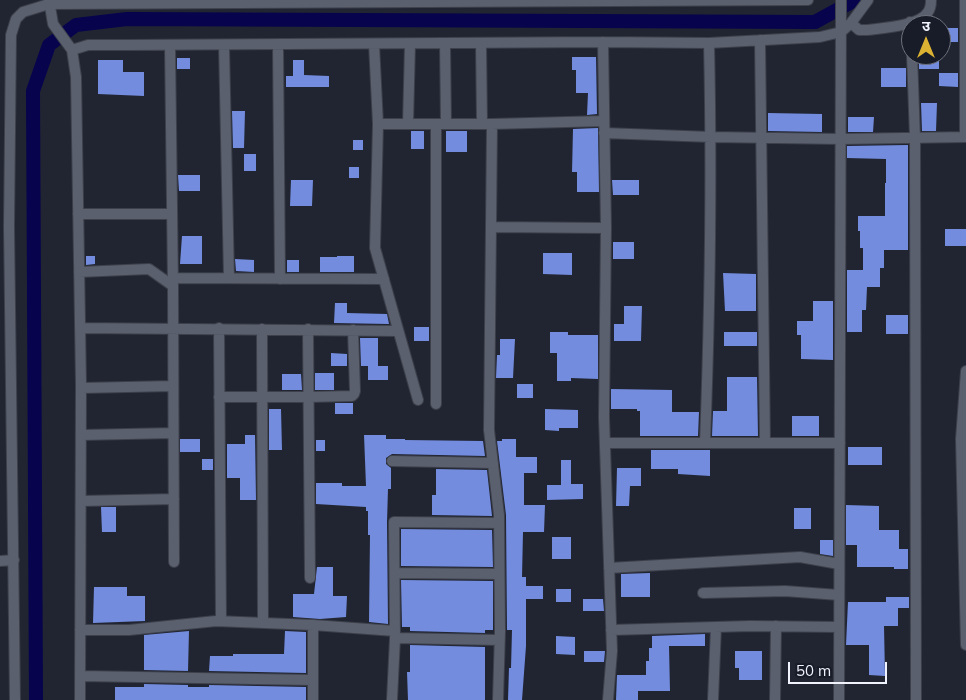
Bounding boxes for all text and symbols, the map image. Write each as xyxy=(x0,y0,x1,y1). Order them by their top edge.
north arrow xyxy=(901,15,951,65)
text: उ xyxy=(922,17,930,35)
scale bar xyxy=(791,652,890,684)
text: 50 m xyxy=(796,661,831,680)

